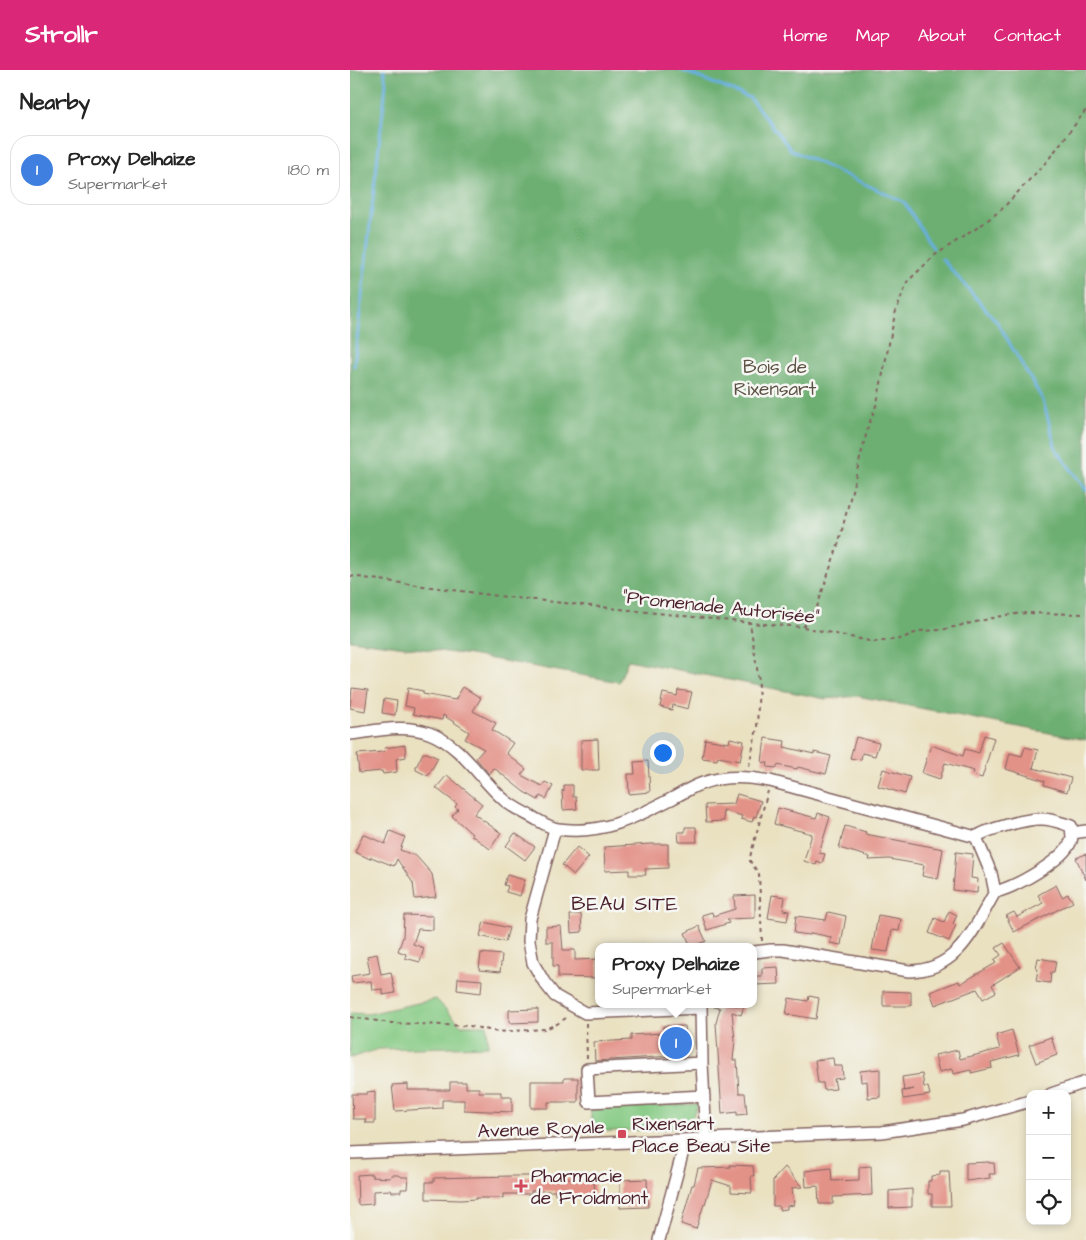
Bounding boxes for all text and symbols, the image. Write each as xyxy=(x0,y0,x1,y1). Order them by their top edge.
text: Strollr xyxy=(25,18,98,52)
text: Home xyxy=(783,23,828,48)
text: Map xyxy=(856,23,890,48)
text: About xyxy=(918,23,966,48)
text: Contact xyxy=(994,23,1061,48)
text: Nearby xyxy=(20,88,90,117)
text: Proxy Delhaize xyxy=(68,146,196,173)
text: 1 xyxy=(36,159,38,181)
text: 180 m xyxy=(288,159,329,181)
text: Supermarket xyxy=(68,173,167,195)
park label: Bois de Rixensart xyxy=(734,354,817,403)
street label: "Promenade Autorisée" xyxy=(621,584,821,631)
your location xyxy=(650,740,676,766)
district label: BEAU SITE xyxy=(571,890,679,918)
popup xyxy=(595,943,757,1008)
text: Proxy Delhaize xyxy=(612,951,740,978)
text: Supermarket xyxy=(612,978,711,1000)
pin: 1 xyxy=(660,1024,692,1062)
map controls xyxy=(1026,1090,1071,1225)
button: + xyxy=(1026,1090,1071,1135)
place label: Rixensart Place Beau Site xyxy=(632,1111,770,1160)
street label: Avenue Royale xyxy=(477,1114,605,1146)
marker: Rixensart Place Beau Site xyxy=(616,1128,628,1140)
button: − xyxy=(1026,1135,1071,1180)
place label: Pharmacie de Froidmont xyxy=(531,1163,649,1212)
marker: Pharmacie de Froidmont xyxy=(515,1180,527,1192)
button: locate xyxy=(1026,1180,1071,1225)

